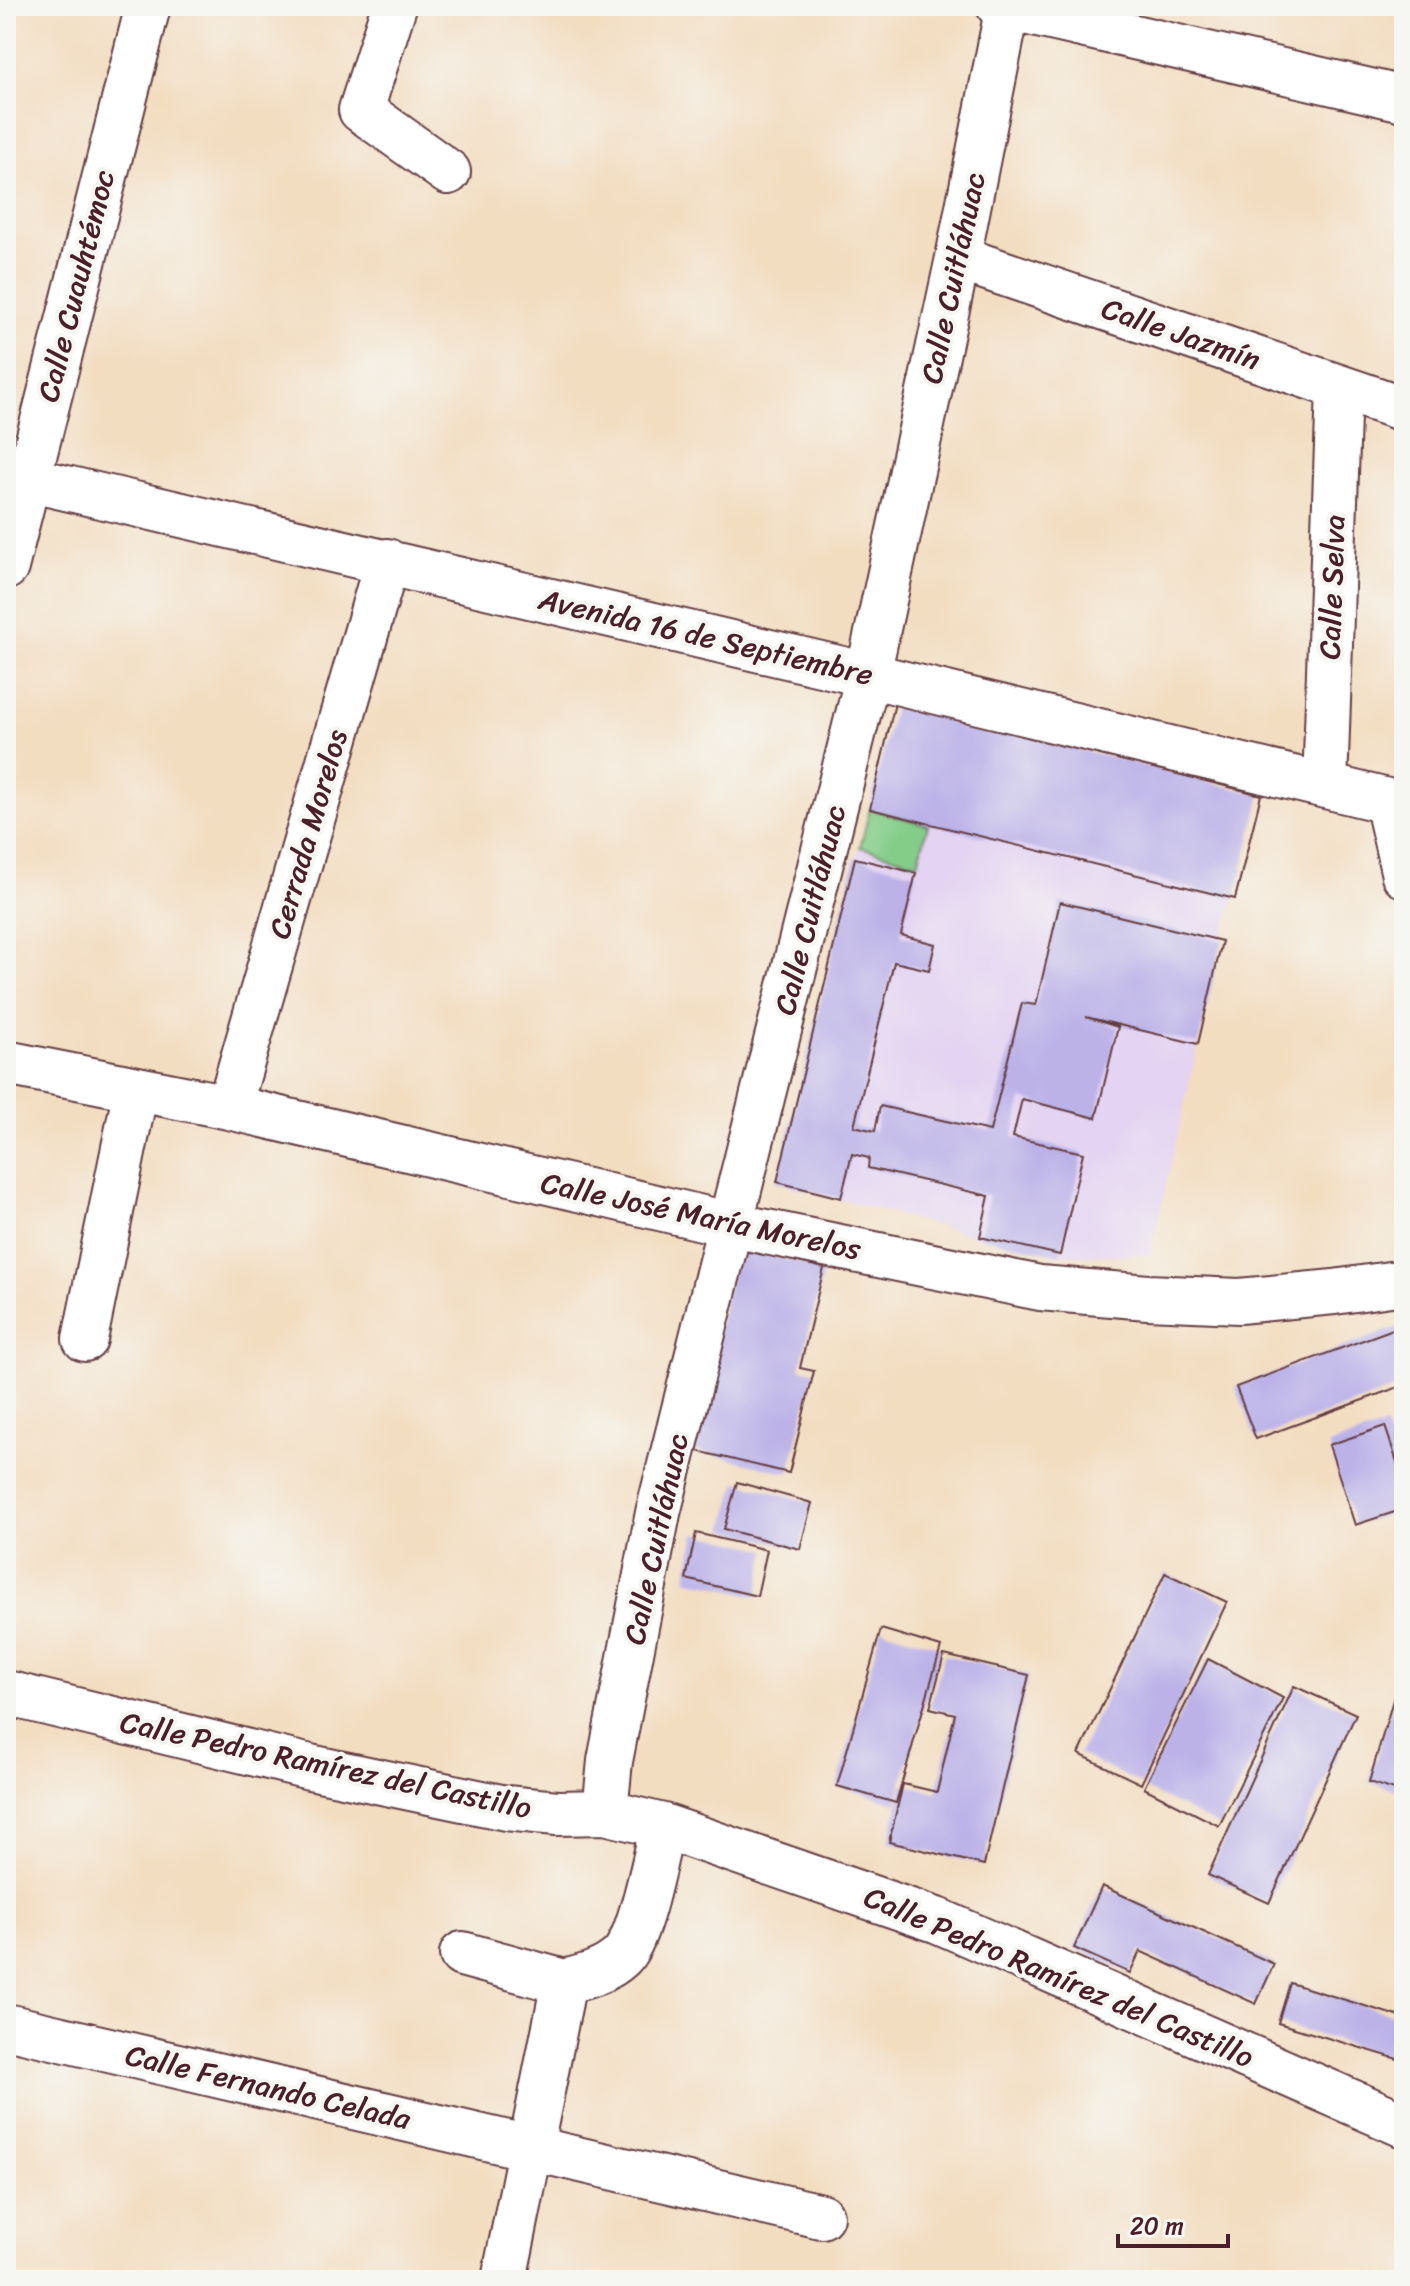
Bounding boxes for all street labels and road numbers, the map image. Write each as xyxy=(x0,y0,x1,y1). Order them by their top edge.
street label: Calle Cuauhtémoc xyxy=(21,164,131,408)
street label: Calle Cuitláhuac xyxy=(904,167,1002,389)
street label: Calle Jazmín xyxy=(1094,282,1268,386)
street label: Calle Selva xyxy=(1302,514,1362,660)
street label: Avenida 16 de Septiembre xyxy=(533,572,878,702)
street label: Cerrada Morelos xyxy=(252,722,364,945)
street label: Calle Cuitláhuac xyxy=(758,799,862,1021)
street label: Calle José María Morelos xyxy=(536,1156,866,1276)
street label: Calle Cuitláhuac xyxy=(607,1428,705,1650)
street label: Calle Pedro Ramírez del Castillo xyxy=(115,1695,537,1835)
street label: Calle Pedro Ramírez del Castillo xyxy=(855,1870,1263,2084)
street label: Calle Fernando Celada xyxy=(120,2028,417,2146)

